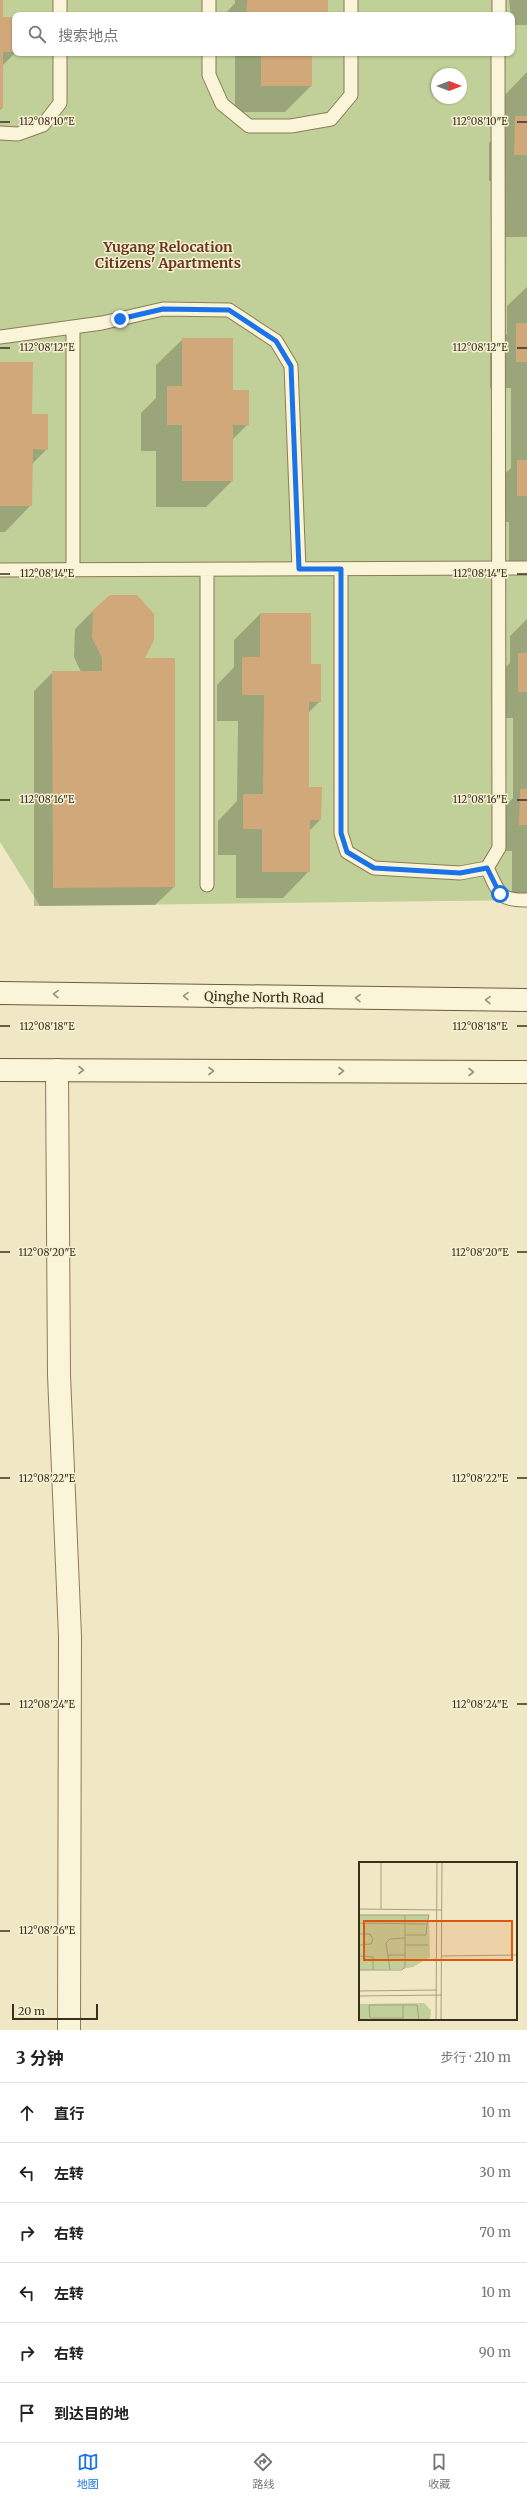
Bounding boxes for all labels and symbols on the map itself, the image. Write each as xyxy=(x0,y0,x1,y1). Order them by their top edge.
north arrow xyxy=(431,68,467,104)
text: 112°08'10"E xyxy=(19,115,75,128)
text: 112°08'10"E xyxy=(452,115,508,128)
district label: Yugang Relocation Citizens' Apartments xyxy=(95,238,241,272)
route end xyxy=(111,310,129,328)
text: 112°08'12"E xyxy=(19,341,75,354)
text: 112°08'12"E xyxy=(452,341,508,354)
text: 112°08'14"E xyxy=(20,567,75,580)
text: 112°08'14"E xyxy=(453,567,508,580)
text: 112°08'16"E xyxy=(20,793,75,806)
text: 112°08'16"E xyxy=(453,793,508,806)
route start xyxy=(491,885,509,903)
street label: Qinghe North Road xyxy=(204,988,324,1007)
one-way arrow xyxy=(53,990,59,998)
one-way arrow xyxy=(183,992,189,1000)
one-way arrow xyxy=(355,994,361,1002)
one-way arrow xyxy=(485,995,491,1004)
text: 112°08'18"E xyxy=(19,1020,75,1033)
text: 112°08'18"E xyxy=(452,1020,508,1033)
one-way arrow xyxy=(78,1066,84,1074)
one-way arrow xyxy=(208,1067,214,1075)
one-way arrow xyxy=(338,1067,344,1075)
one-way arrow xyxy=(468,1068,474,1076)
text: 112°08'20"E xyxy=(18,1246,76,1259)
text: 112°08'20"E xyxy=(451,1246,509,1259)
text: 112°08'22"E xyxy=(19,1472,76,1485)
text: 112°08'22"E xyxy=(452,1472,509,1485)
text: 112°08'24"E xyxy=(19,1698,76,1711)
text: 112°08'24"E xyxy=(452,1698,509,1711)
inset map xyxy=(359,1862,517,2020)
text: 112°08'26"E xyxy=(19,1924,76,1937)
scale bar xyxy=(12,2002,98,2021)

